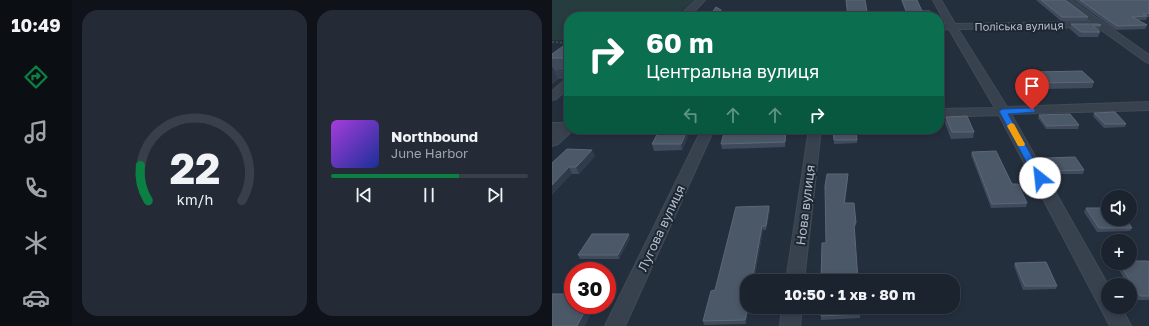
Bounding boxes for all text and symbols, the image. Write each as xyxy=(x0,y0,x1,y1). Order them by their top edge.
text: 10:49 xyxy=(11,14,61,36)
street label: Поліська вулиця xyxy=(974,18,1064,33)
text: 60 m xyxy=(646,26,713,59)
icon: right xyxy=(580,28,632,80)
text: Центральна вулиця xyxy=(646,60,819,82)
icon: directions xyxy=(22,63,50,91)
pin xyxy=(1015,69,1049,110)
icon: arrive xyxy=(1021,75,1043,97)
icon: left xyxy=(680,104,702,126)
icon: ahead xyxy=(722,104,744,126)
icon: ahead xyxy=(764,104,786,126)
icon: right xyxy=(806,104,828,126)
icon: music xyxy=(22,118,50,146)
text: Northbound xyxy=(391,127,478,145)
text: 22 xyxy=(169,143,220,193)
text: June Harbor xyxy=(391,145,468,161)
position arrow xyxy=(1019,157,1061,199)
street label: Нова вулиця xyxy=(792,164,818,246)
icon: phone xyxy=(22,174,50,202)
street label: Лугова вулиця xyxy=(634,182,688,274)
icon: previous xyxy=(353,184,375,206)
icon: pause xyxy=(418,184,440,206)
icon: next xyxy=(484,184,506,206)
map controls xyxy=(1101,190,1137,314)
button: sound xyxy=(1101,190,1137,226)
text: km/h xyxy=(176,191,213,208)
icon: climate xyxy=(22,229,50,257)
button: + xyxy=(1101,234,1137,270)
speed limit sign: 30 xyxy=(564,262,616,314)
button: − xyxy=(1101,278,1137,314)
icon: car xyxy=(22,284,50,312)
text: 10:50 · 1 хв · 80 m xyxy=(785,285,915,303)

